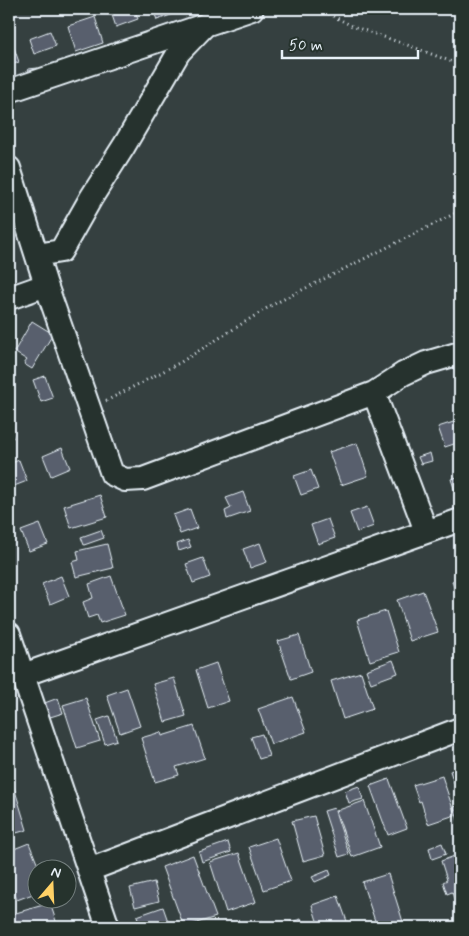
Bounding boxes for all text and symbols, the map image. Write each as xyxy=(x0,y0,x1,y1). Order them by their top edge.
scale bar xyxy=(282,28,418,60)
text: 50 m xyxy=(289,36,323,56)
north arrow xyxy=(28,858,78,908)
text: N xyxy=(49,863,63,883)

